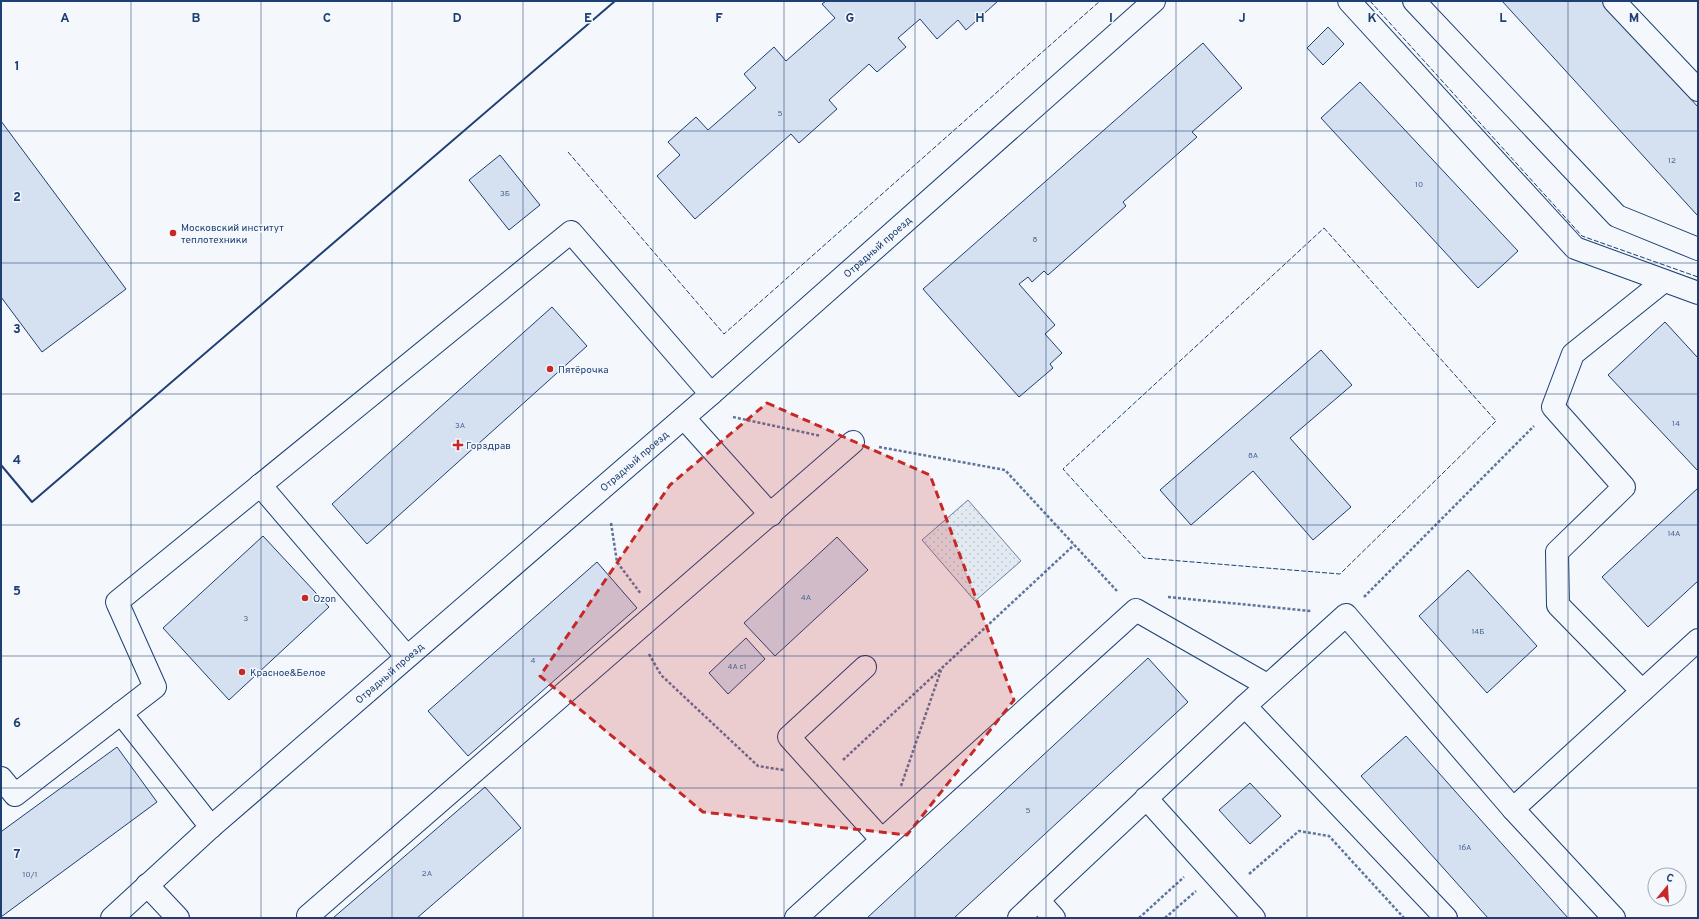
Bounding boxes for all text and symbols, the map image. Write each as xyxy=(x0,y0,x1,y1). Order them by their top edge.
text: A xyxy=(60,11,70,27)
text: B xyxy=(192,11,201,27)
text: C xyxy=(323,11,331,27)
text: D xyxy=(452,11,462,27)
text: E xyxy=(584,11,592,27)
text: F xyxy=(715,11,723,27)
text: G xyxy=(846,11,855,27)
text: H xyxy=(975,11,985,27)
text: I xyxy=(1109,11,1113,27)
text: J xyxy=(1238,11,1246,27)
text: K xyxy=(1367,11,1377,27)
text: L xyxy=(1499,11,1507,27)
text: M xyxy=(1629,11,1639,27)
text: 1 xyxy=(14,59,20,75)
house number: 5 xyxy=(778,109,783,119)
house number: 12 xyxy=(1668,156,1676,166)
house number: 10 xyxy=(1415,180,1423,190)
house number: 3Б xyxy=(500,189,510,199)
text: 2 xyxy=(13,190,21,206)
street label: Отрадный проезд xyxy=(841,214,915,281)
place label: Московский институт теплотехники xyxy=(181,222,284,247)
marker: Московский институт теплотехники xyxy=(168,228,178,238)
house number: 8 xyxy=(1033,235,1038,245)
text: 3 xyxy=(13,322,21,338)
marker: Пятёрочка xyxy=(545,364,555,374)
place label: Пятёрочка xyxy=(558,364,609,377)
house number: 14 xyxy=(1672,419,1680,429)
house number: 3А xyxy=(455,421,466,431)
street label: Отрадный проезд xyxy=(598,428,672,495)
marker: Горздрав xyxy=(453,440,463,450)
place label: Горздрав xyxy=(466,440,511,453)
house number: 8А xyxy=(1248,451,1259,461)
text: 4 xyxy=(13,453,21,469)
house number: 14А xyxy=(1667,529,1681,539)
text: 5 xyxy=(13,584,21,600)
marker: Ozon xyxy=(300,593,310,603)
place label: Ozon xyxy=(313,593,336,606)
house number: 4А xyxy=(801,593,812,603)
house number: 3 xyxy=(244,614,249,624)
house number: 14Б xyxy=(1471,627,1485,637)
street label: Отрадный проезд xyxy=(353,640,427,707)
house number: 4 xyxy=(531,656,536,666)
house number: 4А с1 xyxy=(728,662,746,672)
marker: Красное&Белое xyxy=(237,667,247,677)
place label: Красное&Белое xyxy=(250,667,326,680)
text: 6 xyxy=(13,716,21,732)
house number: 5 xyxy=(1026,806,1031,816)
house number: 16А xyxy=(1458,843,1472,853)
text: 7 xyxy=(14,847,21,863)
north arrow xyxy=(1647,867,1687,907)
house number: 2А xyxy=(422,869,433,879)
house number: 10/1 xyxy=(22,870,38,880)
text: С xyxy=(1664,871,1675,886)

